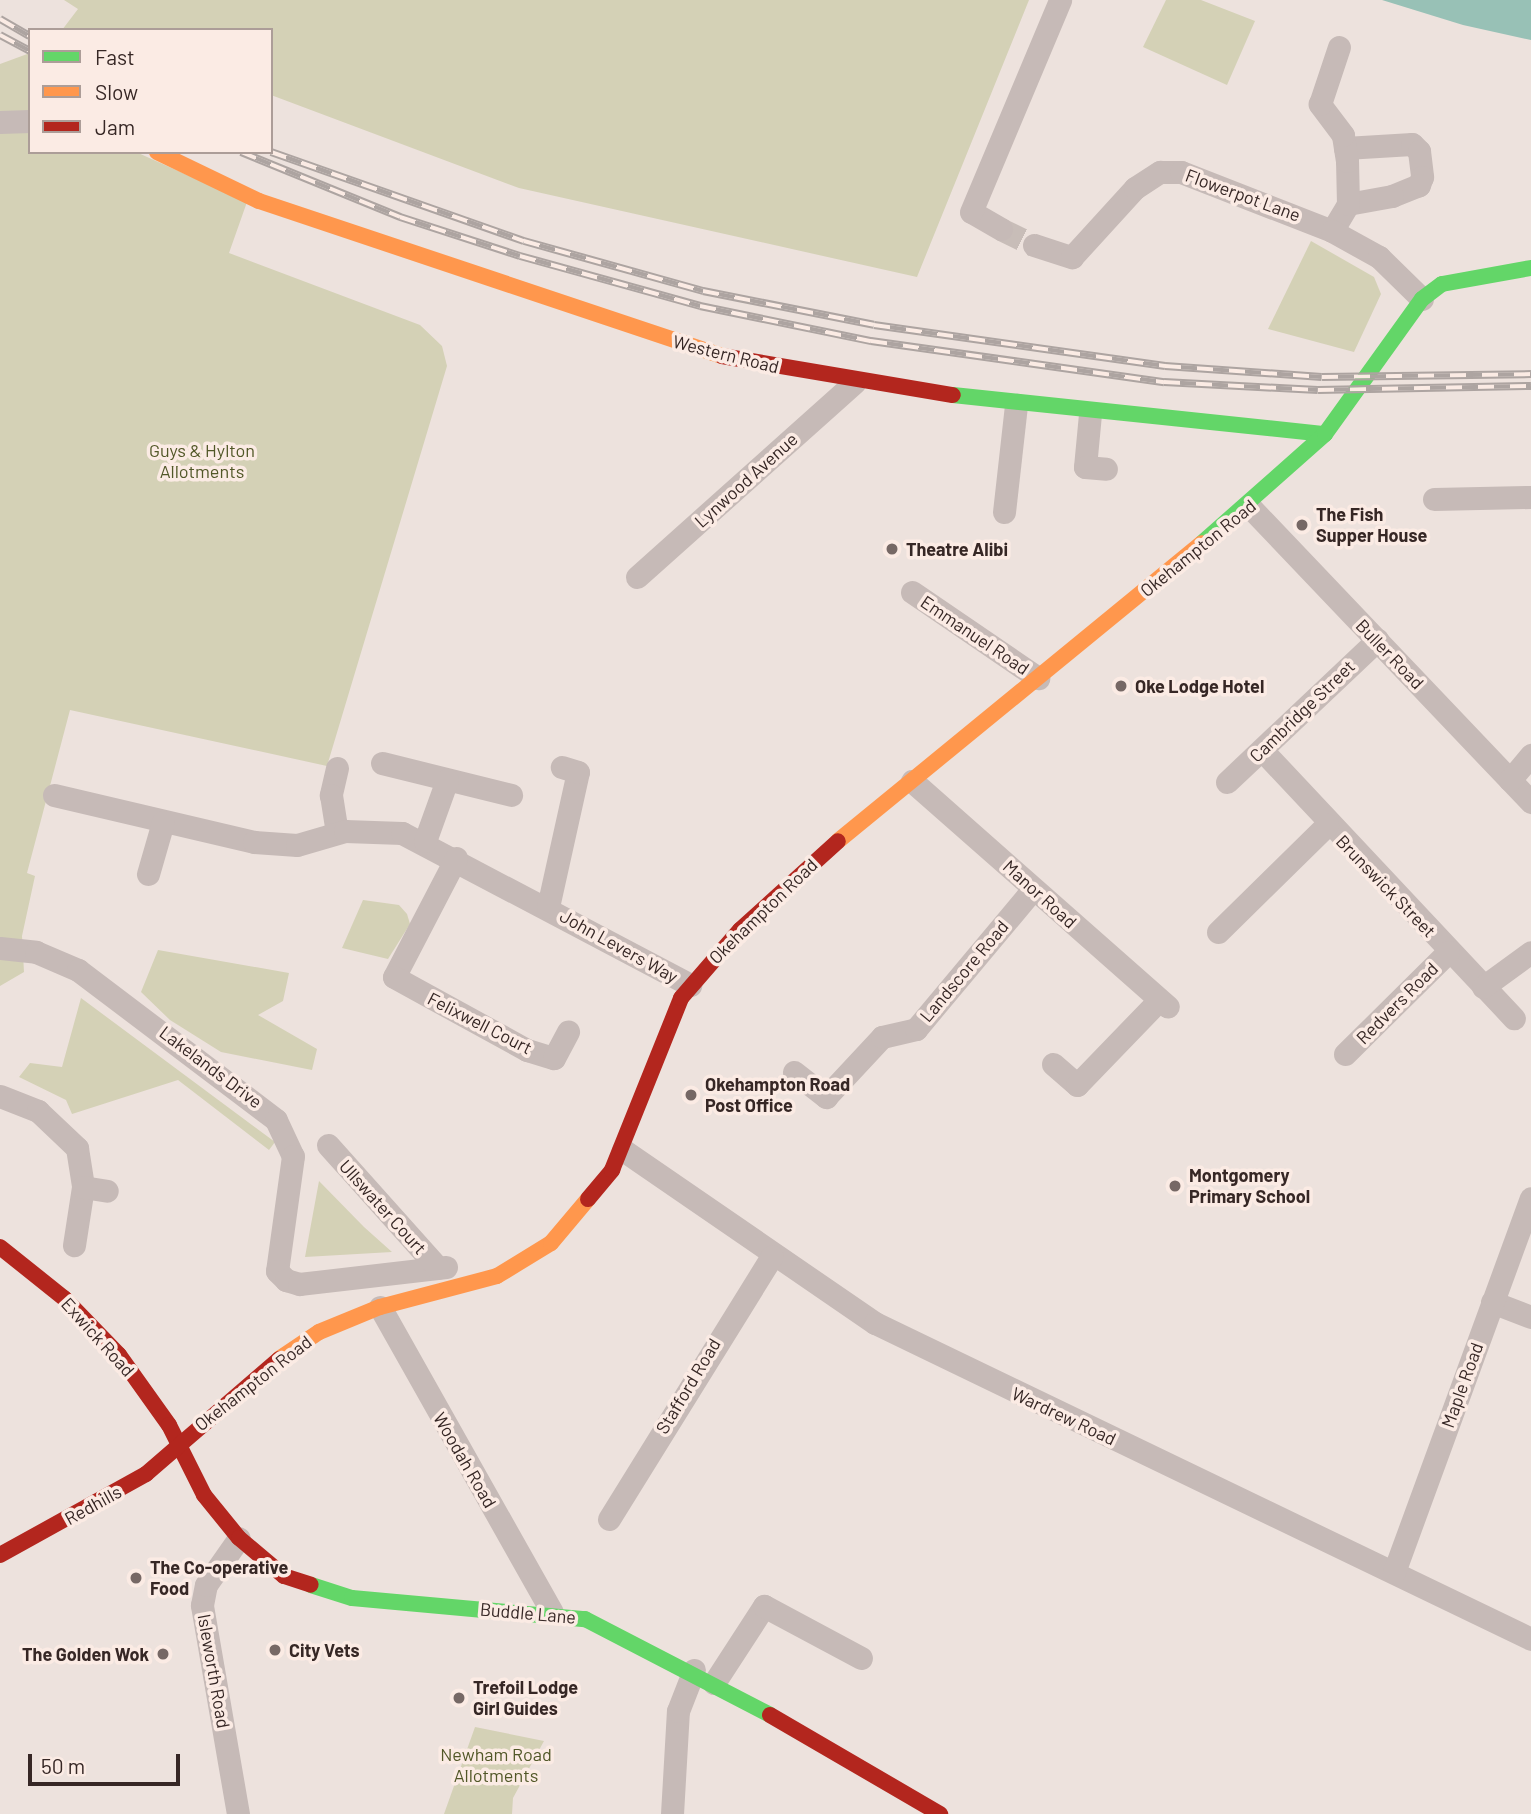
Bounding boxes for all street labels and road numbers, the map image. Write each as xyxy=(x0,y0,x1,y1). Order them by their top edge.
street label: Flowerpot Lane xyxy=(1183,164,1303,226)
street label: Western Road xyxy=(671,330,781,378)
street label: Lynwood Avenue xyxy=(690,428,802,532)
street label: Okehampton Road xyxy=(1136,495,1260,601)
street label: Emmanuel Road xyxy=(917,591,1033,679)
street label: Buller Road xyxy=(1351,615,1429,693)
street label: Cambridge Street xyxy=(1245,655,1359,767)
street label: Brunswick Street xyxy=(1332,830,1440,942)
street label: Okehampton Road xyxy=(704,854,822,968)
street label: Manor Road xyxy=(999,855,1081,933)
street label: John Levers Way xyxy=(556,905,682,987)
street label: Landscore Road xyxy=(915,916,1013,1026)
street label: Redvers Road xyxy=(1352,958,1442,1048)
street label: Felixwell Court xyxy=(424,987,536,1059)
street label: Lakelands Drive xyxy=(155,1021,267,1113)
street label: Ullswater Court xyxy=(335,1155,431,1259)
street label: Exwick Road xyxy=(57,1293,139,1381)
street label: Okehampton Road xyxy=(190,1331,316,1435)
street label: Stafford Road xyxy=(651,1334,725,1438)
street label: Maple Road xyxy=(1437,1339,1487,1431)
street label: Wardrew Road xyxy=(1008,1382,1120,1450)
street label: Woodah Road xyxy=(429,1408,501,1512)
street label: Redhills xyxy=(61,1481,125,1529)
street label: Buddle Lane xyxy=(479,1598,577,1628)
street label: Isleworth Road xyxy=(193,1612,235,1730)

